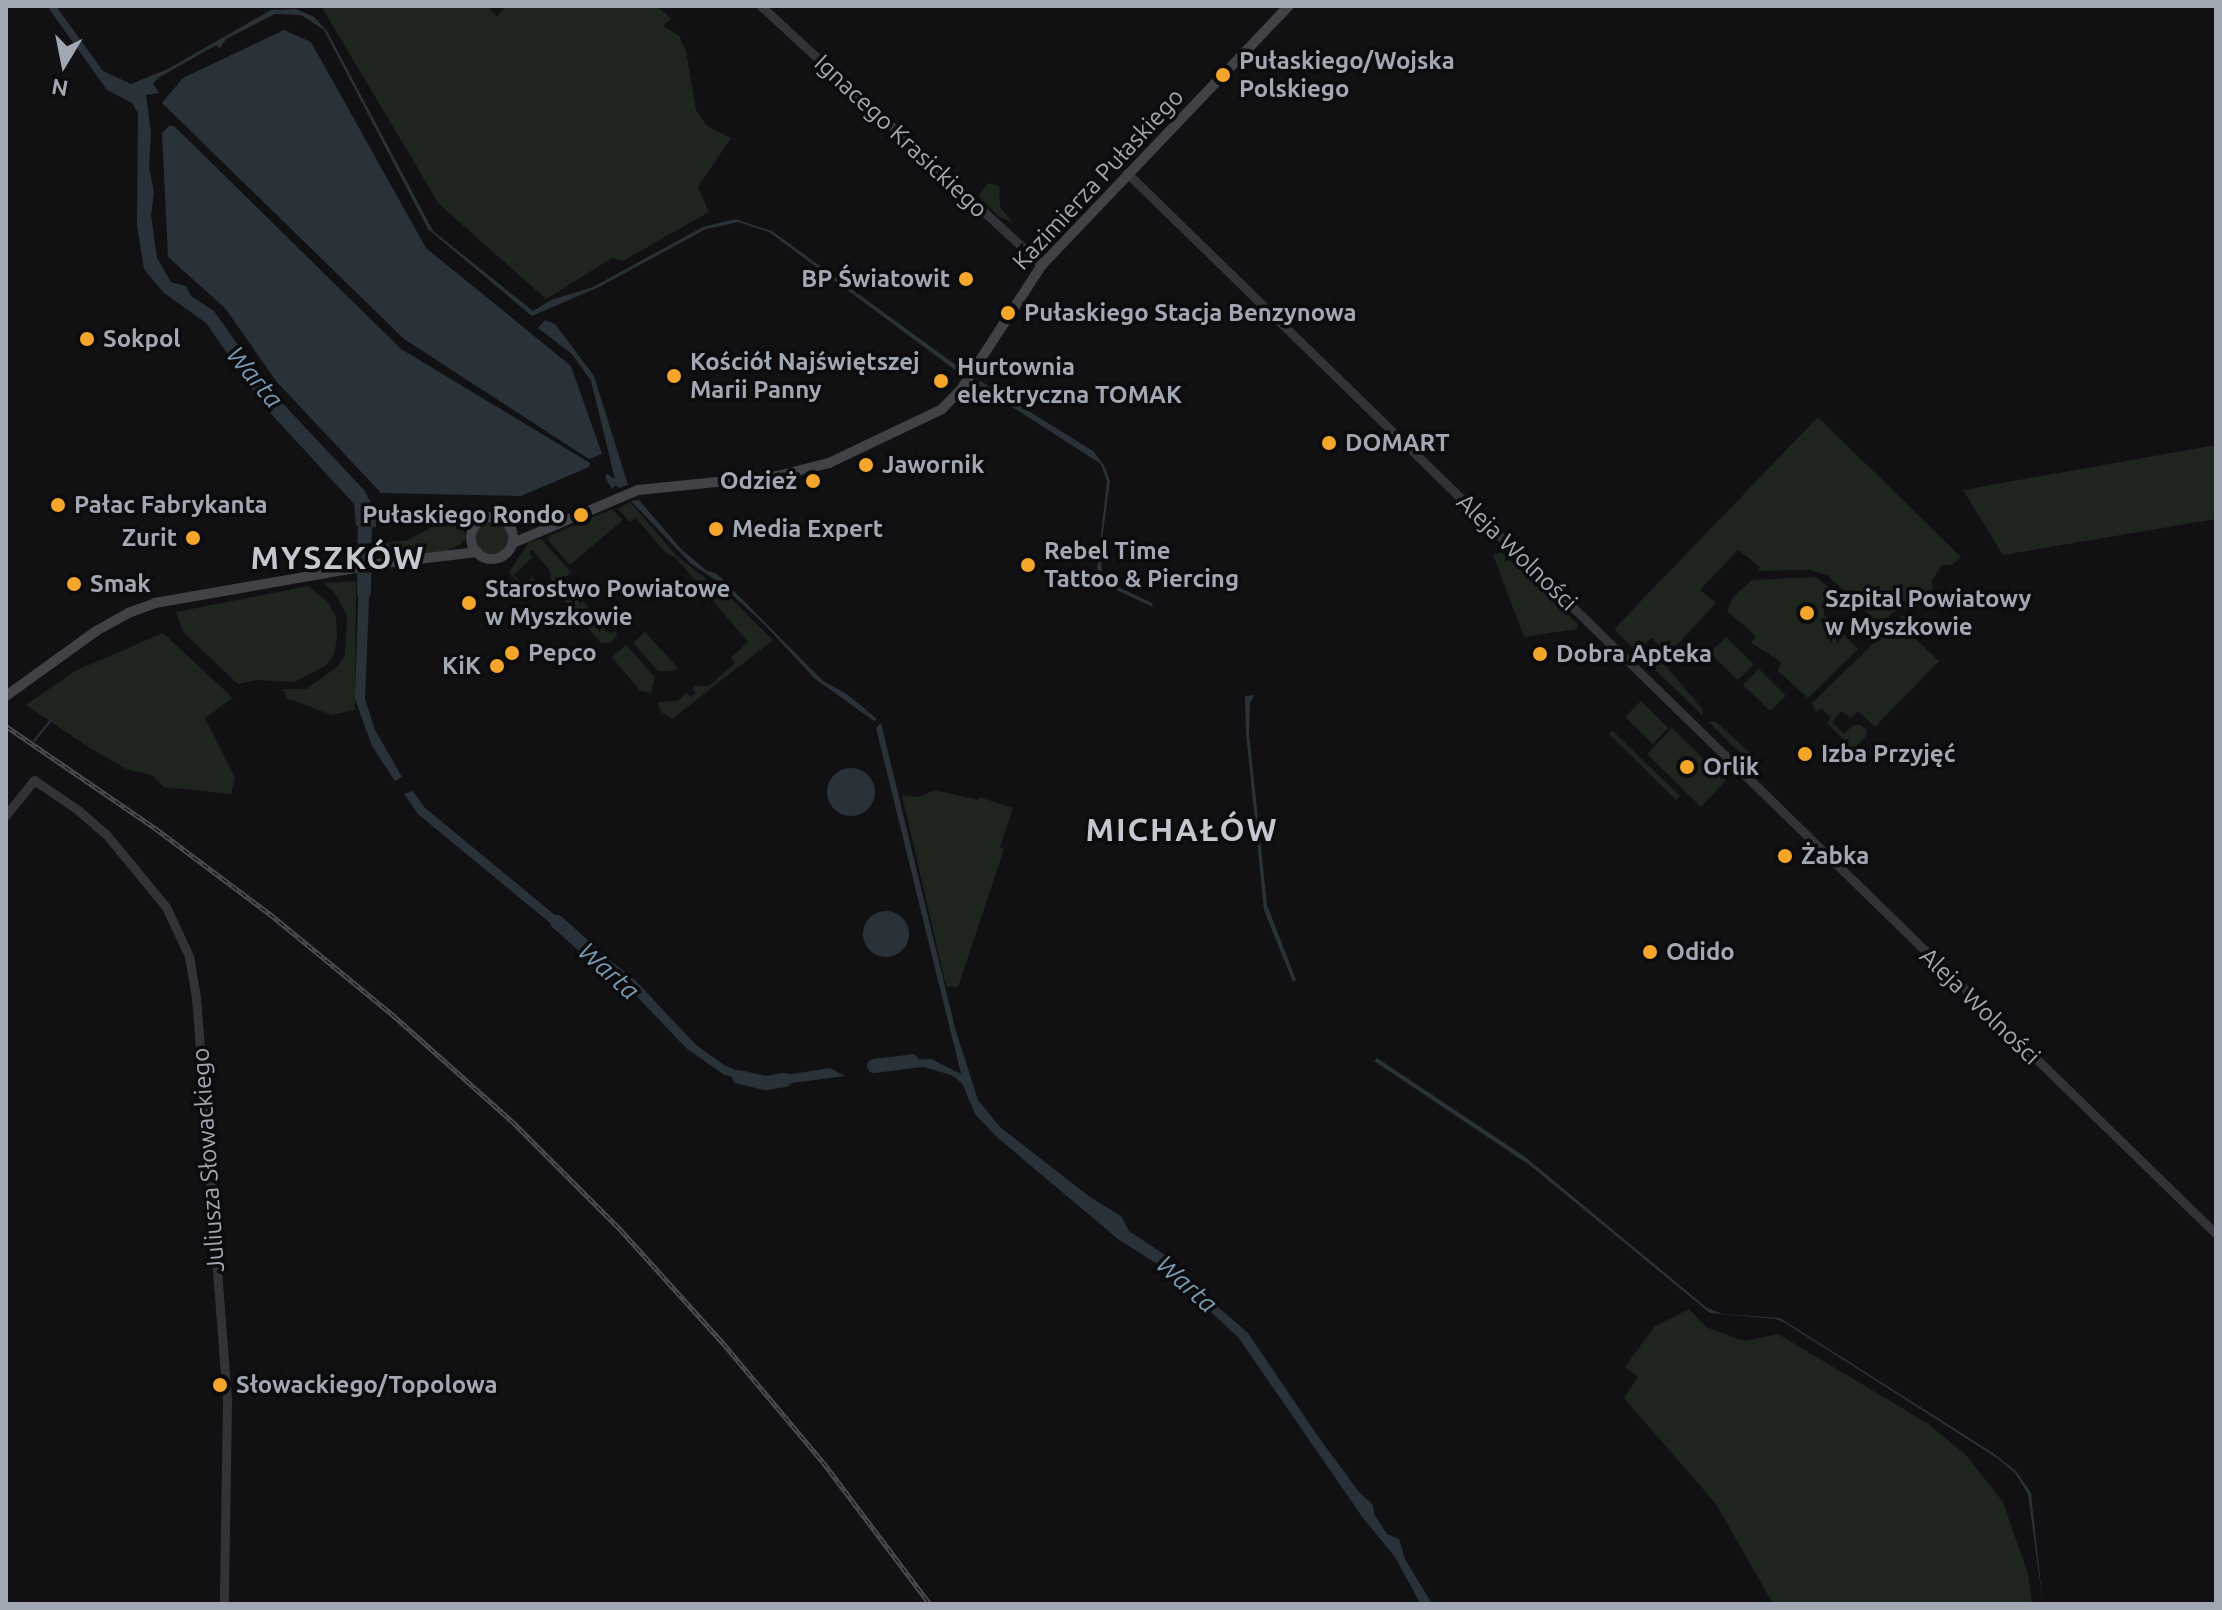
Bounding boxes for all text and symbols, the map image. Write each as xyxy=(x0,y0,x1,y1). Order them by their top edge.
north arrow xyxy=(24,24,104,104)
place label: Pułaskiego/Wojska Polskiego xyxy=(1239,47,1455,103)
street label: Ignacego Krasickiego xyxy=(808,48,994,224)
marker: Pułaskiego/Wojska Polskiego xyxy=(1214,66,1232,84)
text: N xyxy=(49,74,70,102)
street label: Kazimierza Pułaskiego xyxy=(1006,82,1190,276)
place label: BP Światowit xyxy=(801,265,950,293)
marker: BP Światowit xyxy=(957,270,975,288)
place label: Pułaskiego Stacja Benzynowa xyxy=(1024,299,1357,327)
marker: Pułaskiego Stacja Benzynowa xyxy=(999,304,1017,322)
place label: Sokpol xyxy=(103,325,181,353)
marker: Sokpol xyxy=(78,330,96,348)
water label: Warta xyxy=(220,340,290,414)
place label: Kościół Najświętszej Marii Panny xyxy=(690,348,920,404)
place label: Hurtownia elektryczna TOMAK xyxy=(957,353,1182,409)
marker: Kościół Najświętszej Marii Panny xyxy=(665,367,683,385)
marker: Hurtownia elektryczna TOMAK xyxy=(932,372,950,390)
place label: DOMART xyxy=(1345,429,1450,457)
marker: DOMART xyxy=(1320,434,1338,452)
place label: Jawornik xyxy=(882,451,984,479)
marker: Jawornik xyxy=(857,456,875,474)
place label: Odzież xyxy=(720,467,797,495)
marker: Odzież xyxy=(804,472,822,490)
street label: Aleja Wolności xyxy=(1451,487,1583,617)
place label: Pałac Fabrykanta xyxy=(74,491,268,519)
marker: Pałac Fabrykanta xyxy=(49,496,67,514)
place label: Pułaskiego Rondo xyxy=(362,501,565,529)
marker: Pułaskiego Rondo xyxy=(572,506,590,524)
place label: Media Expert xyxy=(732,515,883,543)
marker: Media Expert xyxy=(707,520,725,538)
place label: Zurit xyxy=(122,524,177,552)
marker: Zurit xyxy=(184,529,202,547)
place label: Rebel Time Tattoo & Piercing xyxy=(1044,537,1239,593)
district label: MYSZKÓW xyxy=(251,538,425,576)
marker: Rebel Time Tattoo & Piercing xyxy=(1019,556,1037,574)
place label: Smak xyxy=(90,570,151,598)
marker: Smak xyxy=(65,575,83,593)
place label: Starostwo Powiatowe w Myszkowie xyxy=(485,575,730,631)
place label: Szpital Powiatowy w Myszkowie xyxy=(1825,585,2031,641)
marker: Starostwo Powiatowe w Myszkowie xyxy=(460,594,478,612)
marker: Szpital Powiatowy w Myszkowie xyxy=(1796,602,1818,624)
place label: Pepco xyxy=(528,639,597,667)
place label: Dobra Apteka xyxy=(1556,640,1712,668)
marker: Pepco xyxy=(503,644,521,662)
marker: Dobra Apteka xyxy=(1531,645,1549,663)
place label: KiK xyxy=(442,652,481,680)
marker: KiK xyxy=(488,657,506,675)
place label: Izba Przyjęć xyxy=(1821,740,1955,768)
marker: Izba Przyjęć xyxy=(1796,745,1814,763)
place label: Orlik xyxy=(1703,753,1759,781)
marker: Orlik xyxy=(1678,758,1696,776)
district label: MICHAŁÓW xyxy=(1085,810,1279,848)
place label: Żabka xyxy=(1801,842,1869,870)
marker: Żabka xyxy=(1776,847,1794,865)
water label: Warta xyxy=(572,936,646,1006)
place label: Odido xyxy=(1666,938,1735,966)
street label: Aleja Wolności xyxy=(1914,941,2046,1071)
marker: Odido xyxy=(1641,943,1659,961)
street label: Juliusza Słowackiego xyxy=(186,1047,230,1273)
water label: Warta xyxy=(1150,1249,1224,1319)
place label: Słowackiego/Topolowa xyxy=(236,1371,498,1399)
marker: Słowackiego/Topolowa xyxy=(211,1376,229,1394)

